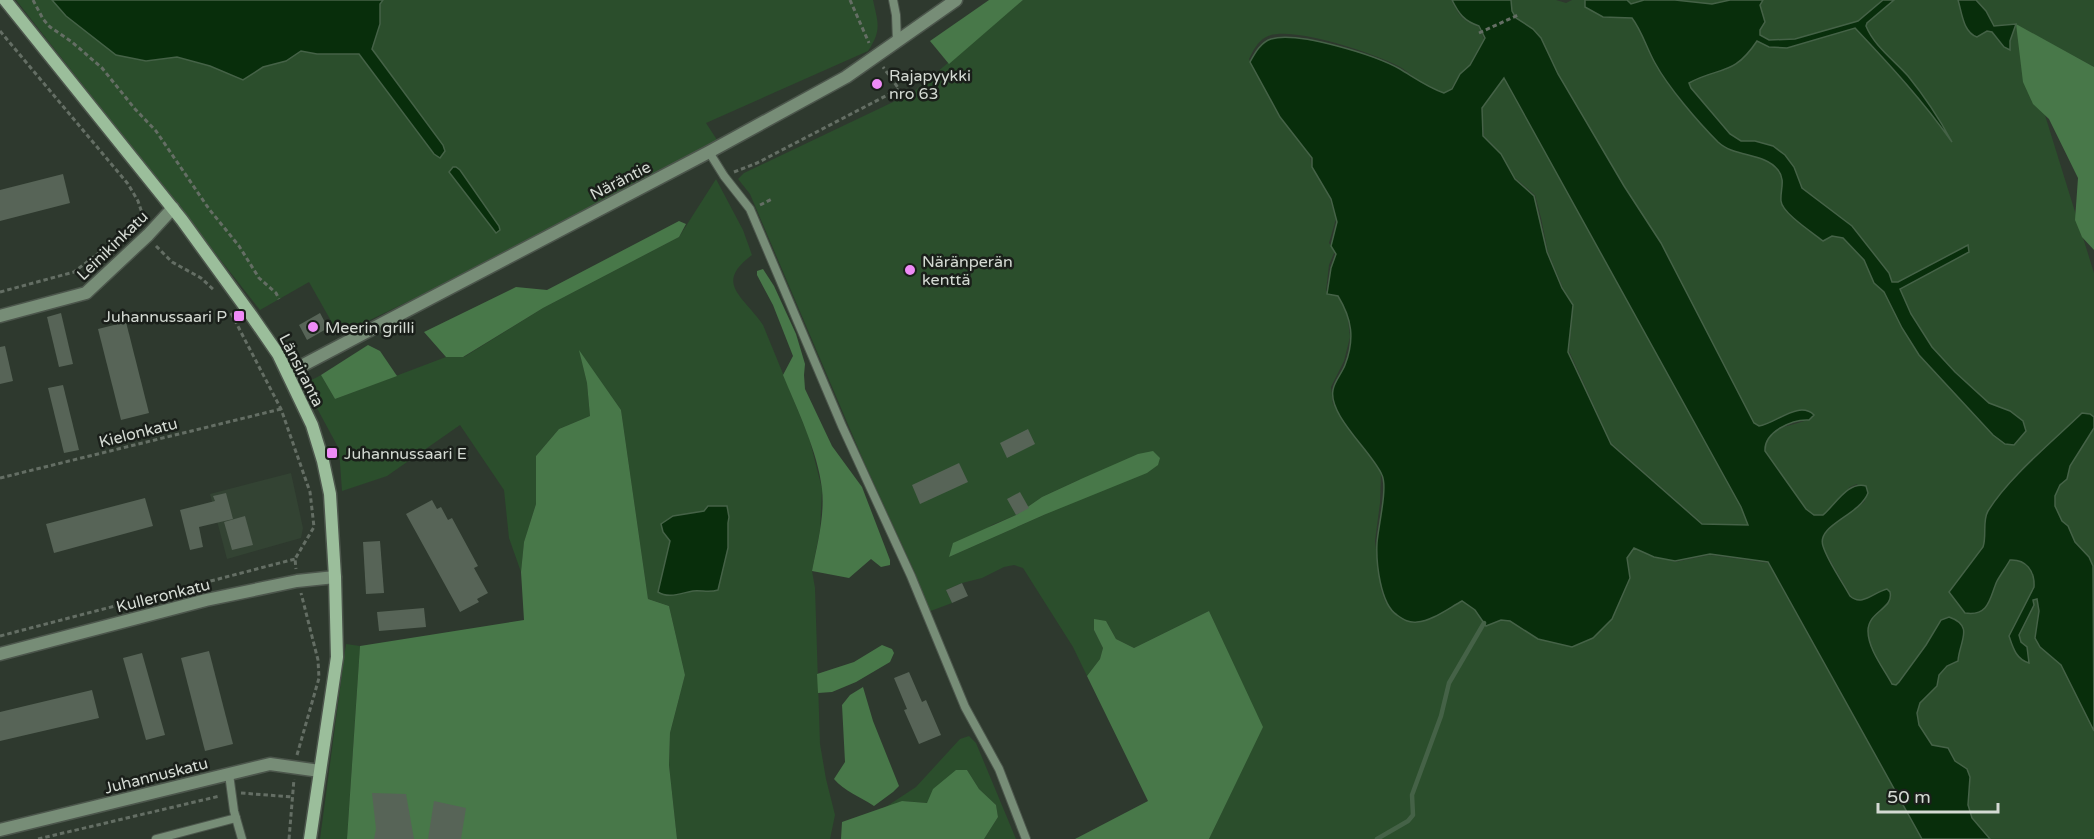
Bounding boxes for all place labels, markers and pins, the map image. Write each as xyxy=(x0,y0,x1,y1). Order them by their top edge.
place label: Rajapyykki nro 63 xyxy=(889,66,971,104)
marker: Rajapyykki nro 63 xyxy=(870,77,884,91)
place label: Näränperän kenttä xyxy=(922,252,1013,290)
marker: Näränperän kenttä xyxy=(903,263,917,277)
place label: Juhannussaari P xyxy=(104,307,227,327)
marker: Juhannussaari P xyxy=(232,309,246,323)
place label: Meerin grilli xyxy=(325,318,415,338)
marker: Meerin grilli xyxy=(306,320,320,334)
place label: Juhannussaari E xyxy=(344,444,467,464)
marker: Juhannussaari E xyxy=(325,446,339,460)

